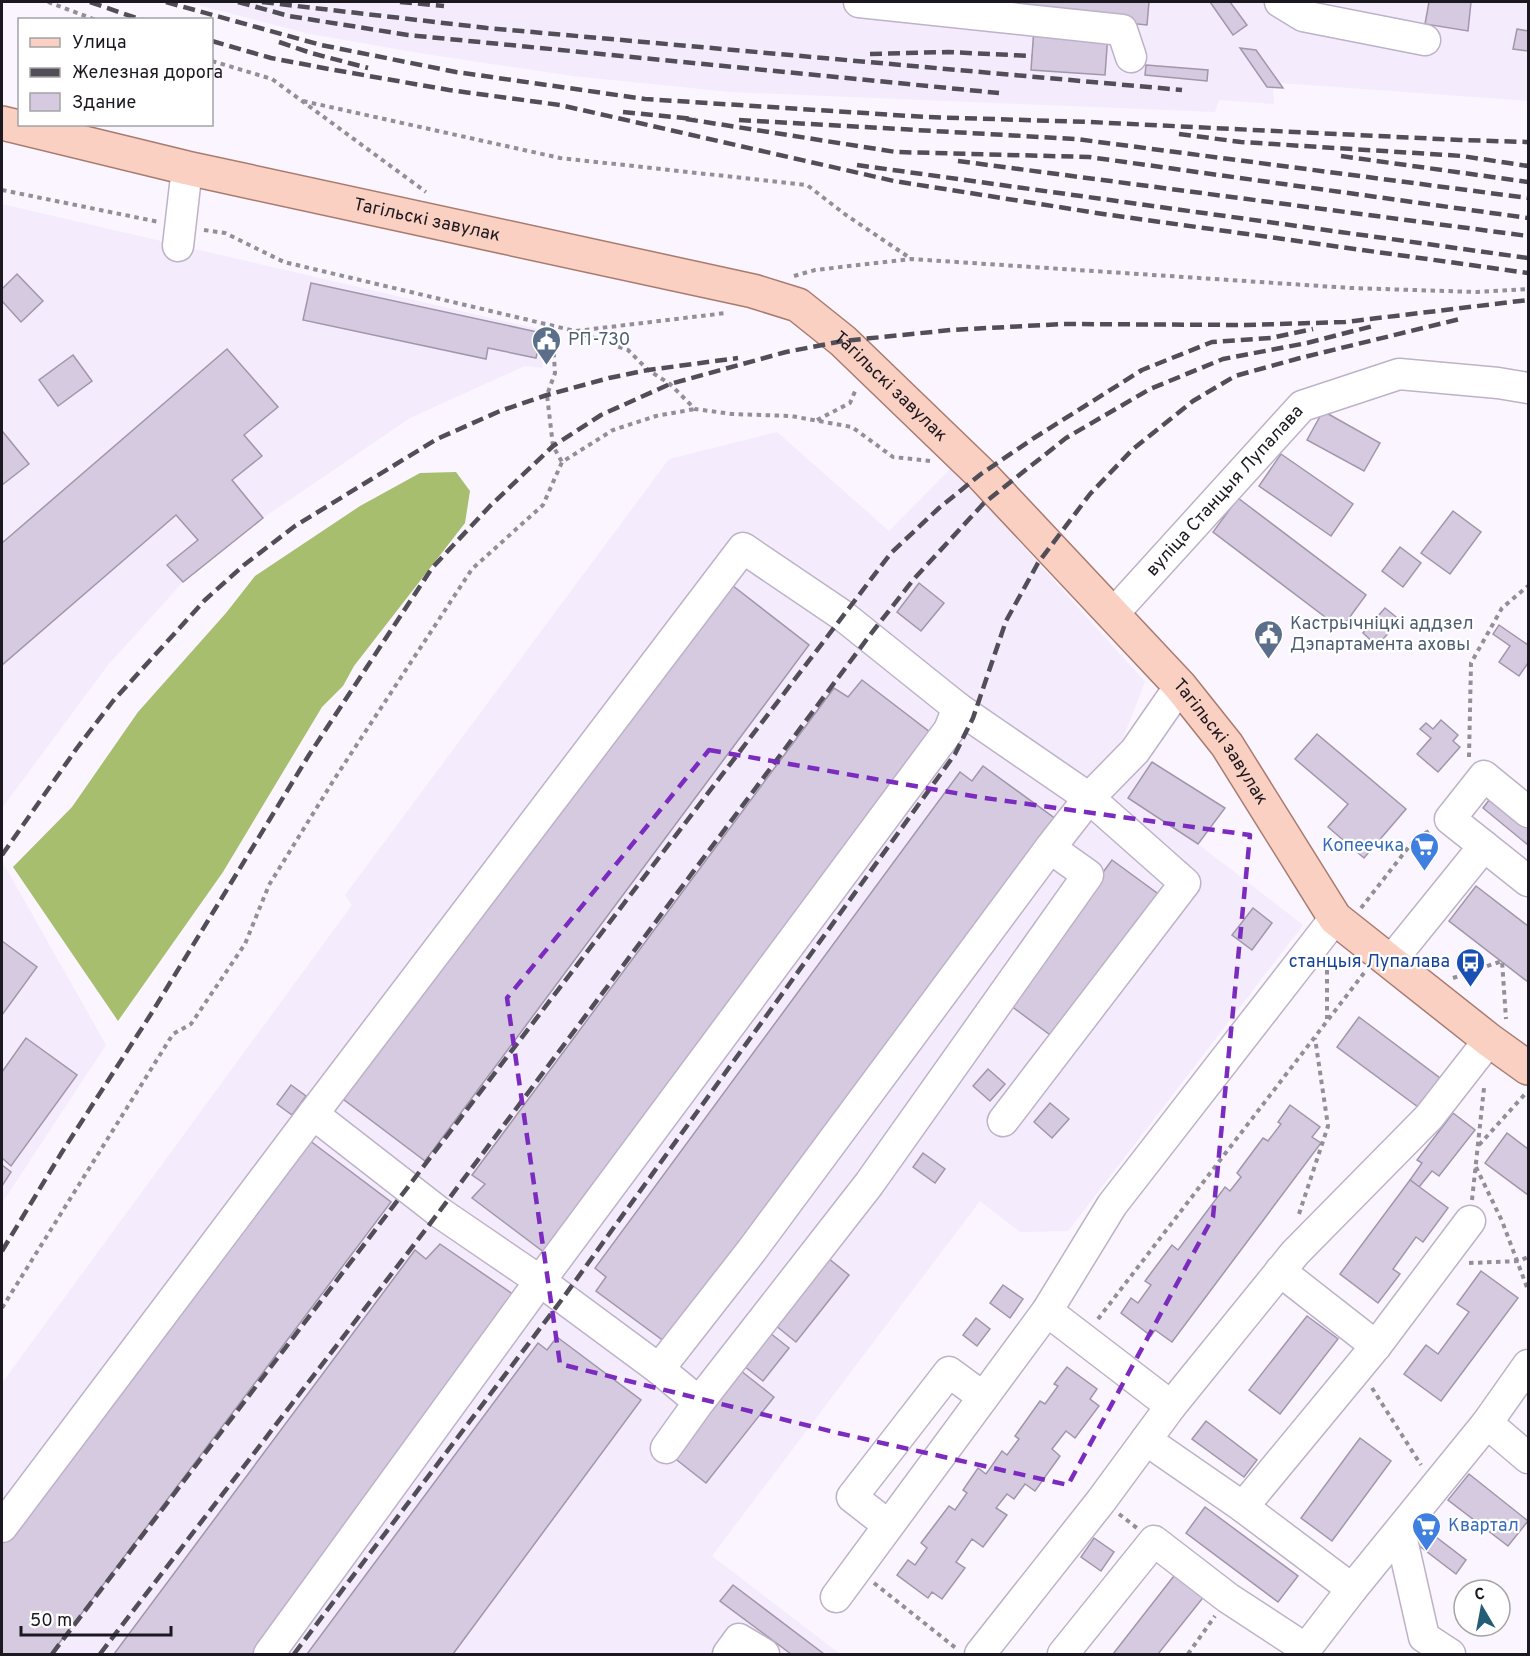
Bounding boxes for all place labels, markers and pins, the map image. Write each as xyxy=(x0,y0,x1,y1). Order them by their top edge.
public building icon: РП-730 xyxy=(531,324,563,366)
place label: РП-730 xyxy=(568,329,630,352)
place label: Кастрычніцкі аддзел Дэпартамента аховы xyxy=(1290,613,1474,657)
public building icon: Кастрычніцкі аддзел Дэпартамента аховы xyxy=(1253,618,1285,660)
supermarket icon: Копеечка xyxy=(1409,830,1441,872)
place label: Копеечка xyxy=(1322,835,1404,858)
bus stop icon: станцыя Лупалава xyxy=(1455,946,1487,988)
place label: станцыя Лупалава xyxy=(1289,951,1450,974)
supermarket icon: Квартал xyxy=(1411,1510,1443,1552)
place label: Квартал xyxy=(1448,1515,1519,1538)

